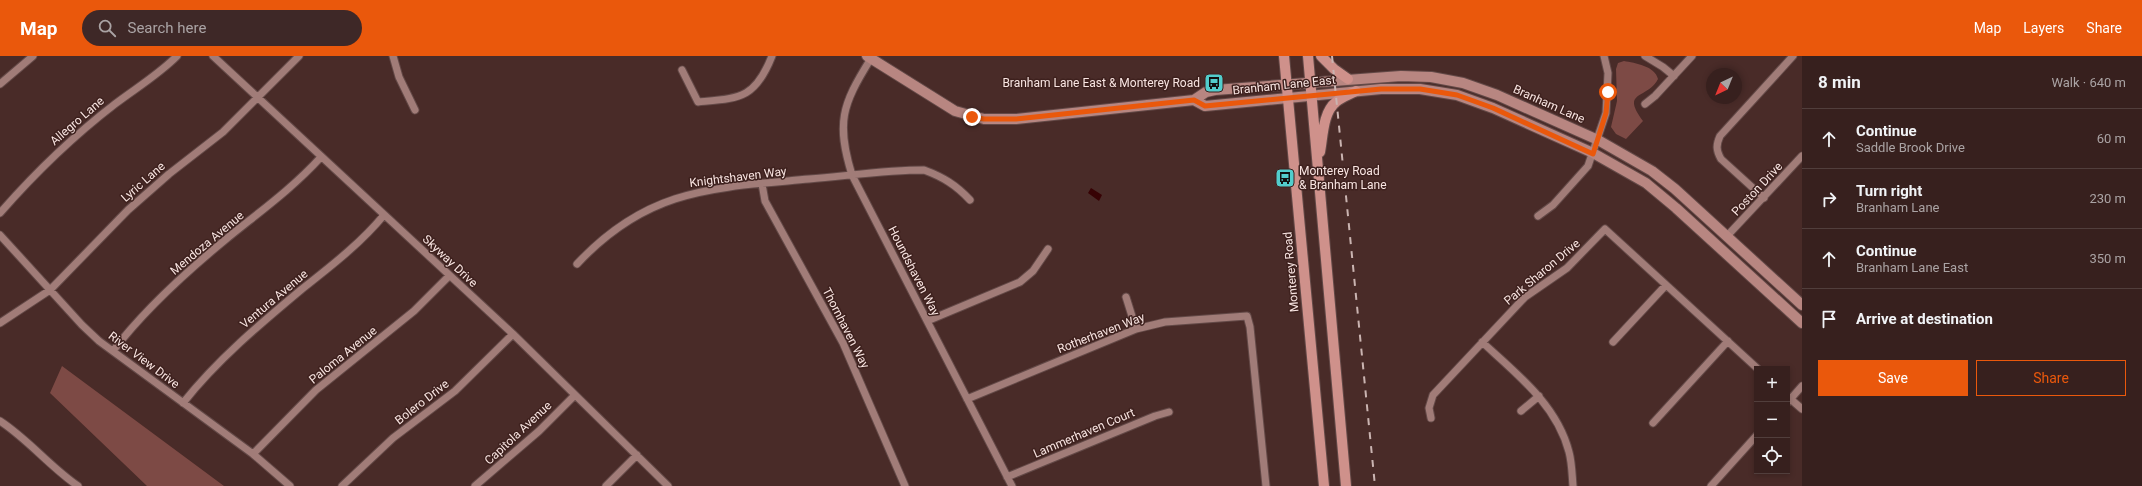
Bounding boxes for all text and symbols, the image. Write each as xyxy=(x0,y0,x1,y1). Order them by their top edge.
search box xyxy=(82,10,362,46)
text: Map xyxy=(20,17,58,40)
icon: search xyxy=(96,17,118,39)
text: Search here xyxy=(128,19,206,37)
text: Map xyxy=(1974,20,2001,36)
text: Layers xyxy=(2023,20,2064,36)
text: Share xyxy=(2086,20,2122,36)
north arrow xyxy=(1706,68,1742,104)
bus stop icon: Branham Lane East & Monterey Road xyxy=(1203,72,1225,94)
text: 8 min xyxy=(1818,72,1861,92)
street label: Branham Lane East xyxy=(1232,73,1336,97)
text: Walk · 640 m xyxy=(2051,75,2126,90)
place label: Branham Lane East & Monterey Road xyxy=(1002,76,1200,90)
street label: Branham Lane xyxy=(1511,82,1587,126)
route start xyxy=(1599,83,1617,101)
street label: Allegro Lane xyxy=(47,94,107,148)
route end xyxy=(963,108,981,126)
text: Continue xyxy=(1856,122,1917,140)
icon: ahead xyxy=(1818,128,1840,150)
text: 60 m xyxy=(2097,131,2126,146)
text: Saddle Brook Drive xyxy=(1856,140,1965,155)
street label: Lyric Lane xyxy=(118,159,168,205)
street label: Poston Drive xyxy=(1729,159,1785,219)
street label: Knightshaven Way xyxy=(689,164,788,190)
place label: Monterey Road & Branham Lane xyxy=(1299,164,1387,192)
bus stop icon: Monterey Road & Branham Lane xyxy=(1274,167,1296,189)
text: Turn right xyxy=(1856,182,1922,200)
icon: right xyxy=(1818,188,1840,210)
text: 230 m xyxy=(2089,191,2126,206)
text: Branham Lane xyxy=(1856,200,1940,215)
street label: Mendoza Avenue xyxy=(167,208,247,278)
street label: Houndshaven Way xyxy=(885,224,943,319)
street label: Monterey Road xyxy=(1281,231,1301,313)
street label: Skyway Drive xyxy=(420,232,480,290)
street label: Park Sharon Drive xyxy=(1501,236,1583,308)
text: Continue xyxy=(1856,242,1917,260)
icon: ahead xyxy=(1818,248,1840,270)
text: 350 m xyxy=(2089,251,2126,266)
text: Branham Lane East xyxy=(1856,260,1968,275)
street label: Ventura Avenue xyxy=(238,267,310,331)
street label: Thornhaven Way xyxy=(820,285,872,371)
icon: arrive xyxy=(1818,308,1840,330)
street label: Rotherhaven Way xyxy=(1055,310,1147,356)
text: Arrive at destination xyxy=(1856,310,1993,328)
street label: Paloma Avenue xyxy=(306,323,380,387)
street label: River View Drive xyxy=(106,329,182,391)
button: Save xyxy=(1818,360,1968,396)
button: Share xyxy=(1976,360,2126,396)
map controls xyxy=(1754,366,1790,474)
button: + xyxy=(1754,366,1790,402)
street label: Bolero Drive xyxy=(392,377,452,427)
street label: Capitola Avenue xyxy=(482,398,554,468)
button: − xyxy=(1754,402,1790,438)
street label: Lammerhaven Court xyxy=(1031,405,1137,461)
button: locate xyxy=(1754,438,1790,474)

